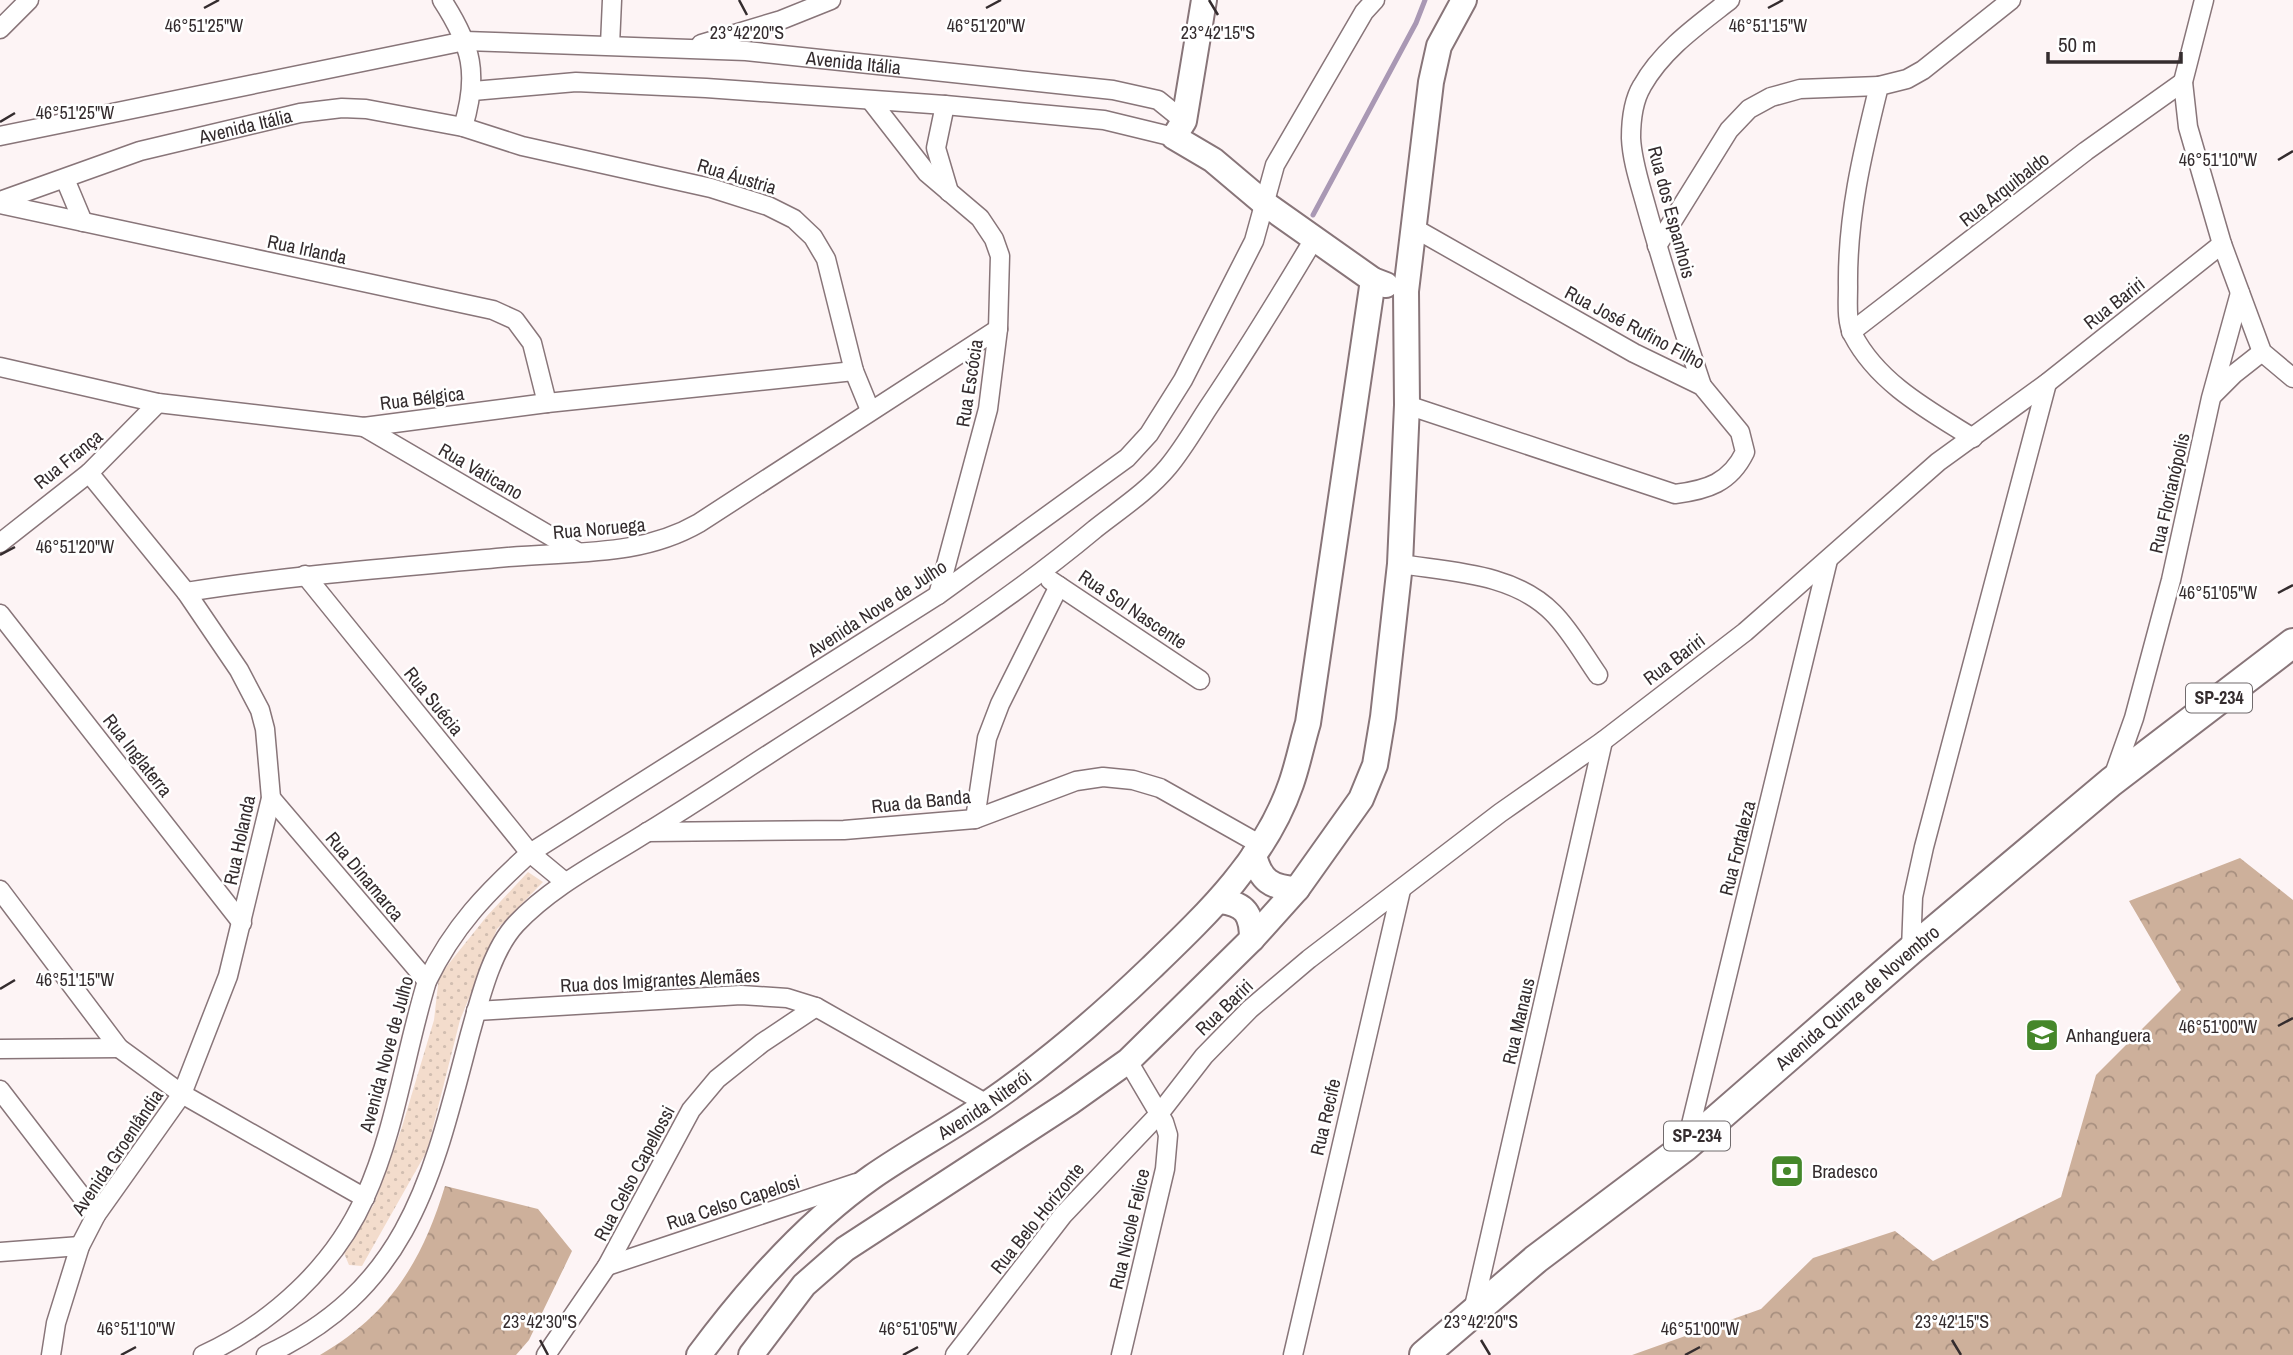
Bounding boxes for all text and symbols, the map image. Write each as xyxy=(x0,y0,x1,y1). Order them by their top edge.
text: 46°51'25"W xyxy=(165,13,243,38)
text: 46°51'20"W xyxy=(947,13,1025,38)
text: 46°51'15"W xyxy=(1729,13,1807,38)
text: 23°42'20"S xyxy=(710,20,784,45)
text: 23°42'15"S xyxy=(1181,20,1255,45)
scale bar xyxy=(2048,21,2181,65)
text: 50 m xyxy=(2058,30,2096,59)
street label: Avenida Itália xyxy=(804,44,903,80)
text: 46°51'25"W xyxy=(36,100,114,125)
street label: Avenida Itália xyxy=(195,102,295,150)
street label: Rua dos Espanhois xyxy=(1642,143,1702,281)
street label: Rua Arquibaldo xyxy=(1954,146,2054,232)
text: 46°51'10"W xyxy=(2179,147,2257,172)
street label: Rua Áustria xyxy=(694,152,780,200)
street label: Rua Irlanda xyxy=(265,228,349,270)
street label: Rua Bariri xyxy=(2078,271,2150,335)
street label: Rua José Rufino Filho xyxy=(1560,279,1710,375)
street label: Rua Escócia xyxy=(949,337,989,429)
street label: Rua Bélgica xyxy=(378,380,466,416)
street label: Rua França xyxy=(28,423,108,495)
street label: Rua Florianópolis xyxy=(2143,430,2196,556)
street label: Rua Vaticano xyxy=(434,436,528,506)
street label: Rua Noruega xyxy=(552,511,647,545)
text: 46°51'20"W xyxy=(36,534,114,559)
street label: Avenida Nove de Julho xyxy=(802,553,952,663)
street label: Rua Sol Nascente xyxy=(1074,563,1192,655)
text: 46°51'05"W xyxy=(2179,580,2257,605)
street label: Rua Bariri xyxy=(1638,627,1710,691)
street label: Rua Suécia xyxy=(398,661,470,741)
road number: SP-234 xyxy=(2186,684,2252,712)
street label: Rua Inglaterra xyxy=(97,708,179,802)
street label: Rua da Banda xyxy=(870,783,972,819)
street label: Rua Holanda xyxy=(217,792,261,887)
street label: Rua Fortaleza xyxy=(1713,797,1761,898)
street label: Rua Dinamarca xyxy=(320,826,410,926)
street label: Avenida Quinze de Novembro xyxy=(1769,919,1945,1076)
street label: Rua dos Imigrantes Alemães xyxy=(559,962,761,998)
text: 46°51'15"W xyxy=(36,967,114,992)
street label: Avenida Nove de Julho xyxy=(352,973,419,1136)
street label: Rua Bariri xyxy=(1189,973,1259,1041)
street label: Rua Manaus xyxy=(1495,975,1541,1067)
text: 46°51'00"W xyxy=(2179,1014,2257,1039)
school or university icon: Anhanguera xyxy=(2023,1016,2061,1054)
place label: Anhanguera xyxy=(2065,1022,2151,1048)
street label: Avenida Niterói xyxy=(932,1063,1037,1146)
street label: Rua Recife xyxy=(1304,1076,1346,1158)
street label: Avenida Groenlândia xyxy=(65,1084,169,1221)
street label: Rua Celso Capellossi xyxy=(587,1101,681,1245)
road number: SP-234 xyxy=(1664,1121,1730,1150)
bank icon: Bradesco xyxy=(1768,1152,1806,1190)
street label: Rua Belo Horizonte xyxy=(984,1157,1090,1279)
place label: Bradesco xyxy=(1812,1158,1878,1184)
street label: Rua Nicole Felice xyxy=(1102,1166,1156,1292)
street label: Rua Celso Capelosi xyxy=(663,1168,803,1236)
text: 23°42'30"S xyxy=(503,1309,577,1334)
text: 23°42'20"S xyxy=(1444,1309,1518,1334)
text: 23°42'15"S xyxy=(1915,1309,1989,1334)
text: 46°51'10"W xyxy=(97,1316,175,1341)
text: 46°51'05"W xyxy=(879,1316,957,1341)
text: 46°51'00"W xyxy=(1661,1316,1739,1341)

